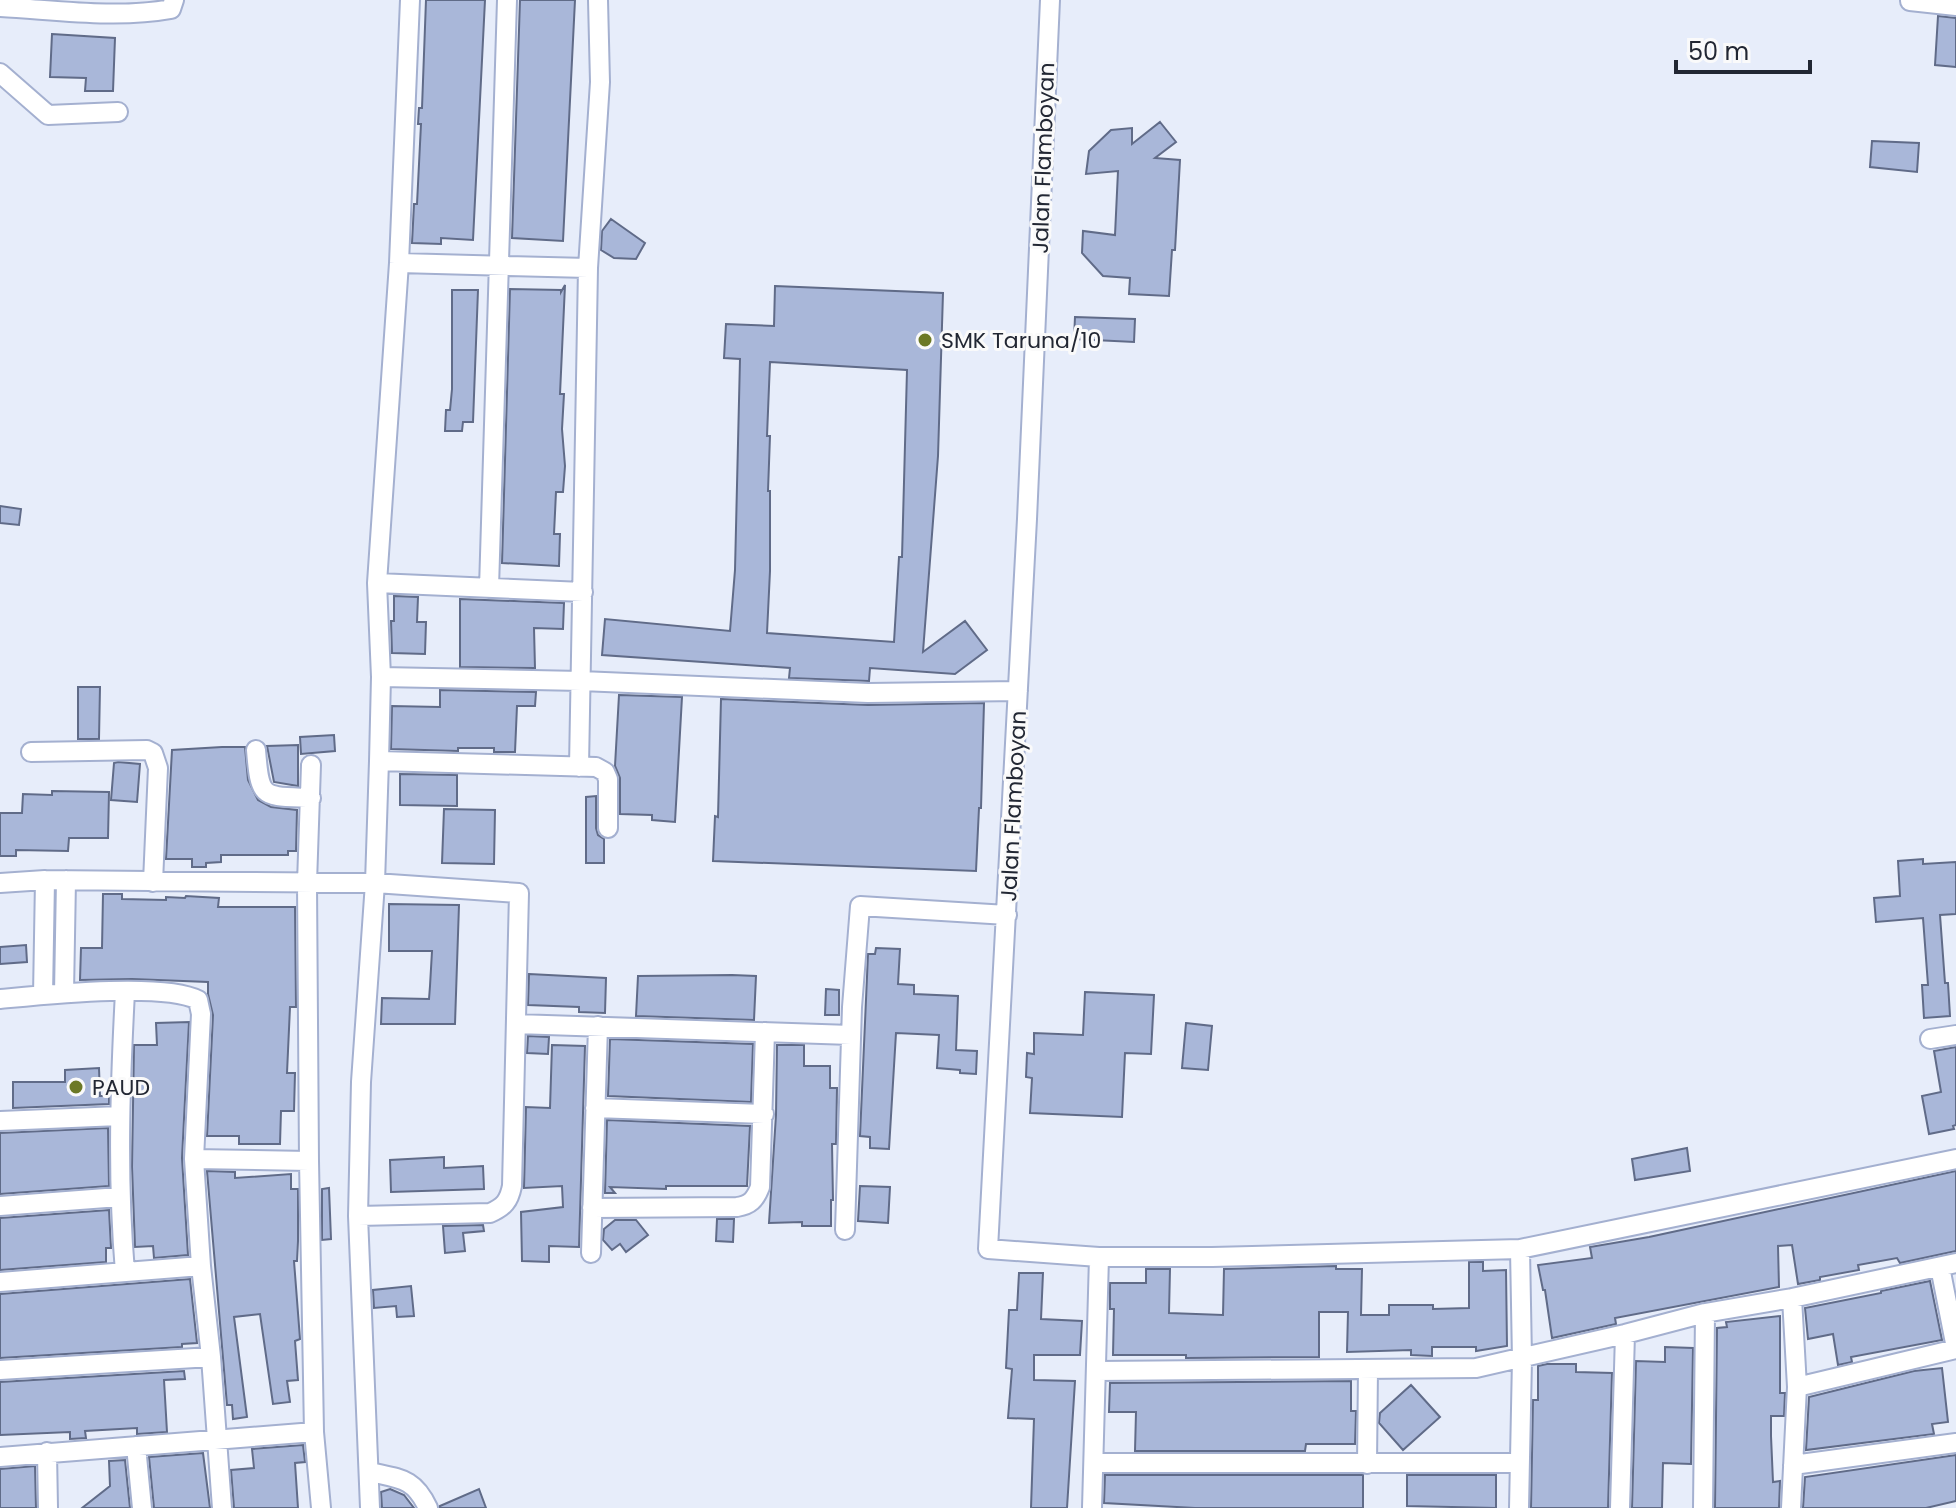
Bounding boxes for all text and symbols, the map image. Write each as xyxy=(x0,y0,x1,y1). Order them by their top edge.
scale bar xyxy=(1676,24,1810,74)
text: 50 m xyxy=(1688,35,1749,68)
street label: Jalan Flamboyan xyxy=(1025,62,1062,254)
place label: SMK Taruna/10 xyxy=(941,325,1101,356)
marker: SMK Taruna/10 xyxy=(916,331,934,349)
street label: Jalan Flamboyan xyxy=(993,710,1034,902)
place label: PAUD xyxy=(92,1072,150,1103)
marker: PAUD xyxy=(67,1078,85,1096)

